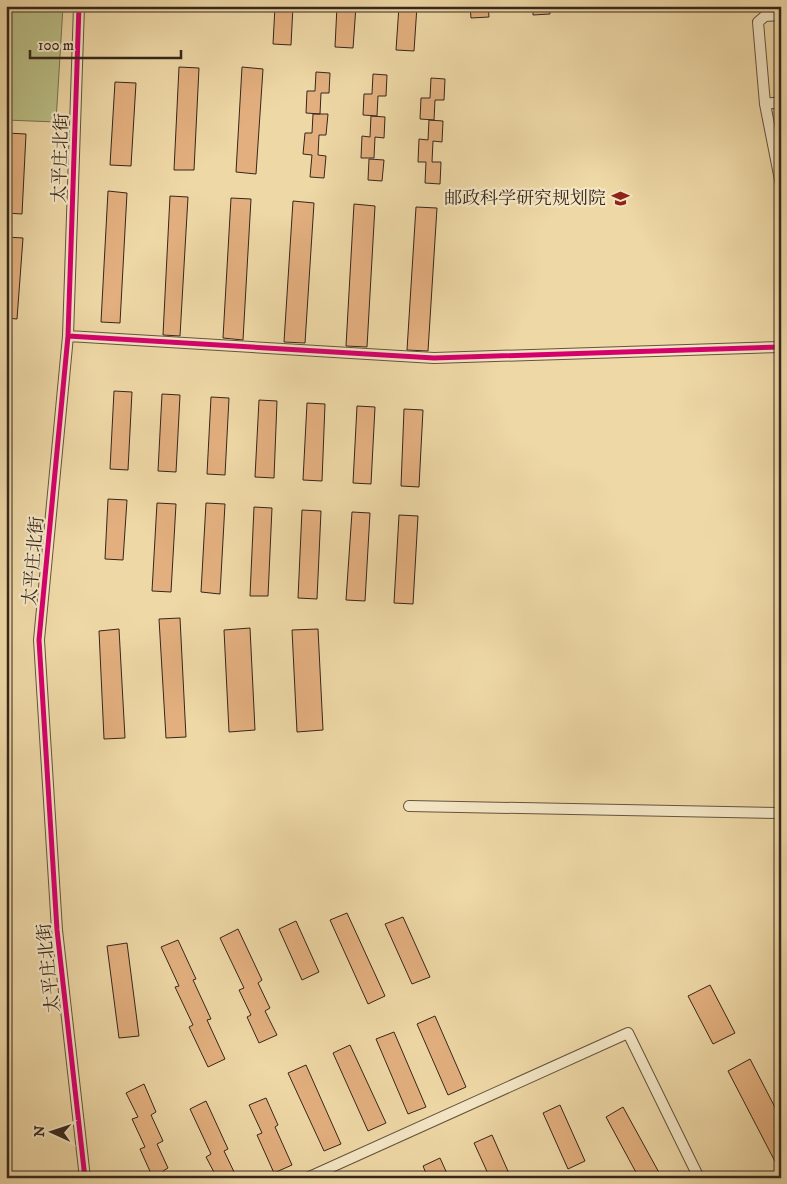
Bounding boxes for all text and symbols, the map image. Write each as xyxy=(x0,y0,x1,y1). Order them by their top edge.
scale bar xyxy=(30,28,181,60)
text: 100 m xyxy=(38,36,74,55)
street label: 太平庄北街 xyxy=(48,113,74,203)
place label: 邮政科学研究规划院 xyxy=(444,188,606,210)
school or university icon: 邮政科学研究规划院 xyxy=(610,188,630,208)
street label: 太平庄北街 xyxy=(19,515,49,607)
street label: 太平庄北街 xyxy=(33,922,65,1014)
north arrow xyxy=(28,1106,78,1156)
text: N xyxy=(31,1125,49,1138)

